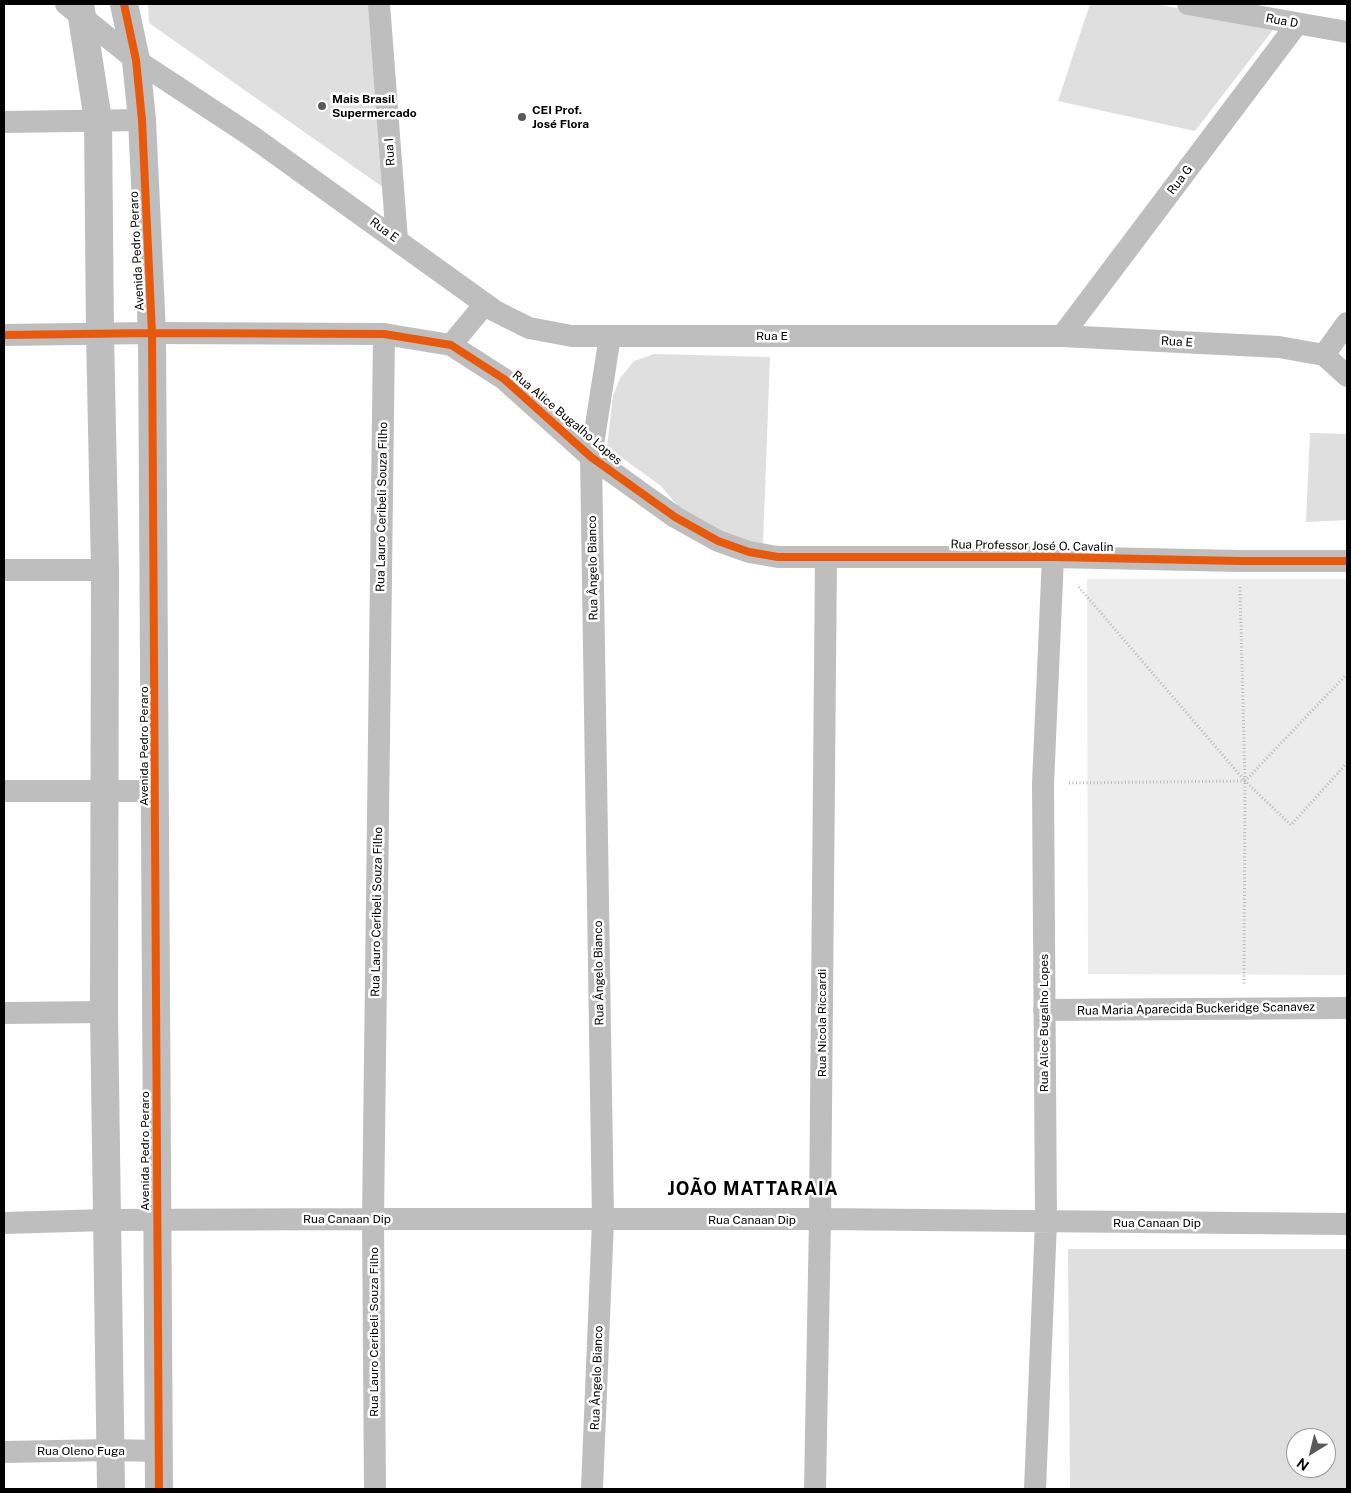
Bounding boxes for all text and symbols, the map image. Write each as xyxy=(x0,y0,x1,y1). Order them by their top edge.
street label: Rua D xyxy=(1265,11,1299,31)
place label: Mais Brasil Supermercado xyxy=(332,92,417,120)
marker: Mais Brasil Supermercado xyxy=(316,100,328,112)
place label: CEI Prof. José Flora xyxy=(532,103,589,131)
marker: CEI Prof. José Flora xyxy=(516,111,528,123)
street label: Rua I xyxy=(382,138,398,166)
street label: Rua G xyxy=(1164,162,1196,198)
street label: Avenida Pedro Peraro xyxy=(127,191,147,311)
street label: Rua E xyxy=(367,215,401,245)
street label: Rua E xyxy=(756,329,788,343)
street label: Rua E xyxy=(1161,334,1193,350)
street label: Rua Alice Bugalho Lopes xyxy=(509,368,625,468)
street label: Rua Lauro Ceribeli Souza Filho xyxy=(373,422,391,592)
street label: Rua Ângelo Bianco xyxy=(585,515,601,621)
street label: Rua Professor José O. Cavalin xyxy=(950,537,1114,555)
street label: Avenida Pedro Peraro xyxy=(137,686,151,806)
street label: Rua Lauro Ceribeli Souza Filho xyxy=(368,827,386,997)
street label: Rua Ângelo Bianco xyxy=(591,920,607,1026)
street label: Rua Alice Bugalho Lopes xyxy=(1037,954,1051,1092)
street label: Rua Nicola Riccardi xyxy=(815,969,829,1077)
street label: Rua Maria Aparecida Buckeridge Scanavez xyxy=(1077,1000,1315,1018)
street label: Avenida Pedro Peraro xyxy=(138,1091,152,1211)
district label: JOÃO MATTARAIA xyxy=(666,1178,840,1200)
street label: Rua Canaan Dip xyxy=(303,1212,391,1226)
street label: Rua Canaan Dip xyxy=(708,1213,796,1227)
street label: Rua Canaan Dip xyxy=(1113,1216,1201,1230)
street label: Rua Lauro Ceribeli Souza Filho xyxy=(367,1247,381,1417)
street label: Rua Ângelo Bianco xyxy=(588,1325,606,1431)
north arrow xyxy=(1286,1428,1336,1478)
street label: Rua Oleno Fuga xyxy=(37,1444,125,1458)
text: N xyxy=(1294,1455,1312,1474)

